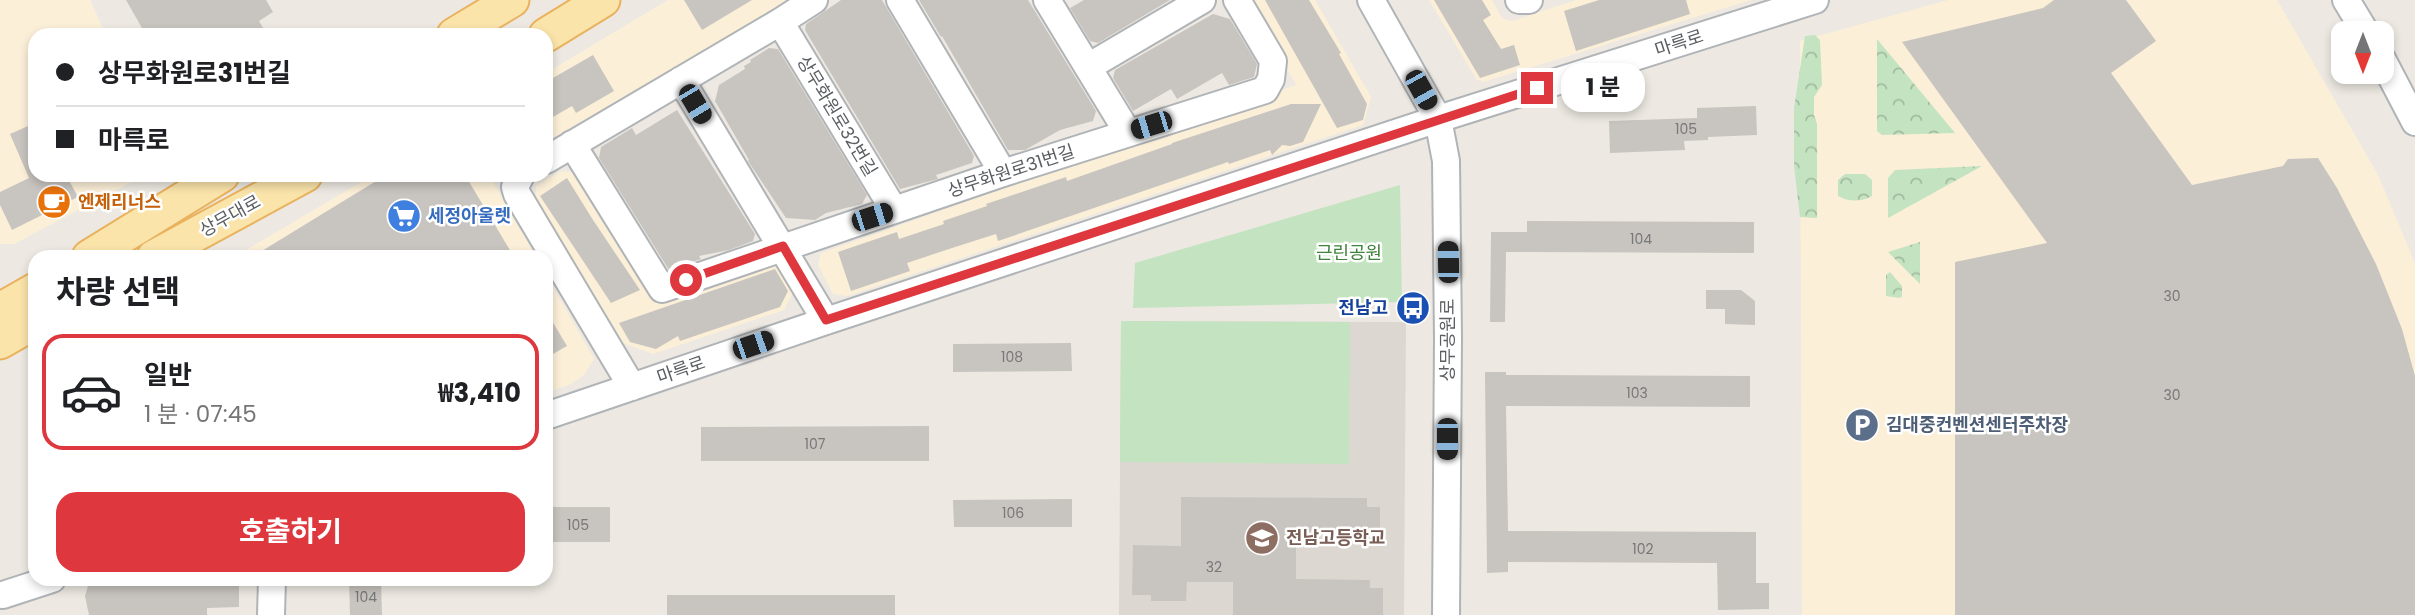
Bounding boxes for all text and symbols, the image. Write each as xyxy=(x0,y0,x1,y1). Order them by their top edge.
north arrow xyxy=(2331,21,2394,84)
map controls xyxy=(2331,21,2394,84)
street label: 마륵로 xyxy=(1651,23,1706,62)
street label: 상무화원로32번길 xyxy=(791,51,883,181)
text: 상무화원로31번길 xyxy=(98,55,291,91)
callout: 1 분 xyxy=(1562,64,1646,112)
car xyxy=(1402,67,1441,113)
text: 1 분 xyxy=(1586,71,1620,103)
route end xyxy=(1521,72,1553,104)
car xyxy=(676,81,715,127)
car xyxy=(1128,109,1175,141)
house number: 105 xyxy=(1675,119,1697,139)
text: 마륵로 xyxy=(98,122,170,158)
street label: 상무화원로31번길 xyxy=(944,138,1078,203)
cafe icon: 엔제리너스 xyxy=(35,183,73,221)
place label: 엔제리너스 xyxy=(78,189,161,214)
street label: 상무대로 xyxy=(195,189,265,243)
supermarket icon: 세정아울렛 xyxy=(385,197,423,235)
car xyxy=(849,201,896,233)
place label: 세정아울렛 xyxy=(428,203,511,228)
house number: 104 xyxy=(1630,229,1652,249)
park label: 근린공원 xyxy=(1316,240,1382,265)
car xyxy=(1438,241,1459,283)
route start xyxy=(670,264,702,296)
text: 차량 선택 xyxy=(56,269,181,314)
house number: 30 xyxy=(2163,286,2181,306)
bus stop icon: 전남고 xyxy=(1394,289,1432,327)
place label: 전남고 xyxy=(1338,295,1388,320)
street label: 상무공원로 xyxy=(1435,299,1460,381)
car xyxy=(730,328,777,362)
house number: 108 xyxy=(1001,347,1023,367)
street label: 마륵로 xyxy=(653,350,708,389)
text: 일반 xyxy=(144,357,192,393)
icon: car xyxy=(60,361,123,424)
text: ₩3,410 xyxy=(438,375,521,411)
house number: 103 xyxy=(1626,383,1648,403)
house number: 30 xyxy=(2163,385,2181,405)
text: 1 분 · 07:45 xyxy=(144,398,257,430)
parking icon: 김대중컨벤션센터주차장 xyxy=(1843,406,1881,444)
place label: 김대중컨벤션센터주차장 xyxy=(1886,412,2069,437)
car xyxy=(1437,418,1458,460)
house number: 107 xyxy=(805,434,826,454)
button: 호출하기 xyxy=(56,492,525,572)
house number: 106 xyxy=(1002,503,1024,523)
house number: 105 xyxy=(567,515,589,535)
school or university icon: 전남고등학교 xyxy=(1243,519,1281,557)
place label: 전남고등학교 xyxy=(1286,525,1385,550)
house number: 102 xyxy=(1632,539,1654,559)
house number: 32 xyxy=(1206,557,1222,577)
house number: 104 xyxy=(355,587,377,607)

